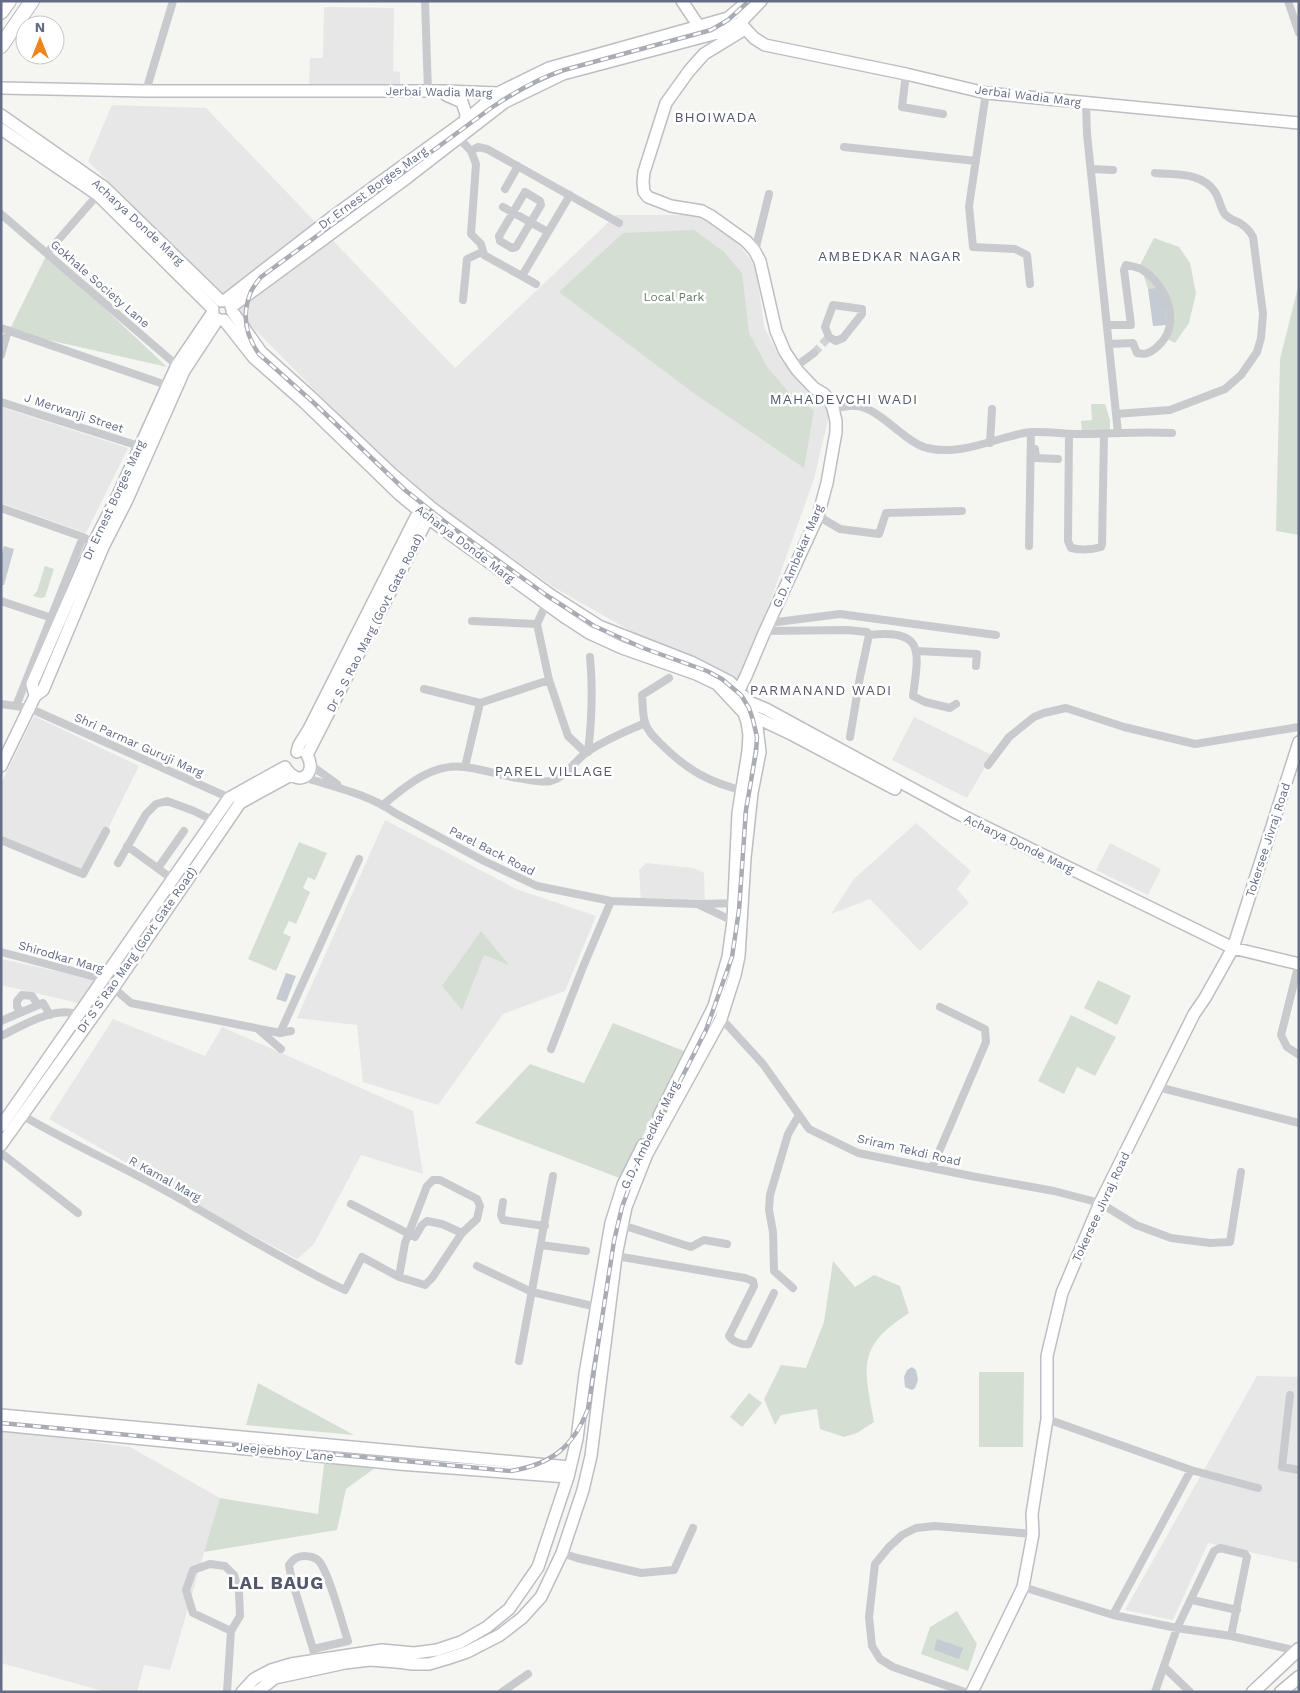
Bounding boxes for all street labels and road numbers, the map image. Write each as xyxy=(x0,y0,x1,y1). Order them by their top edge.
street label: Jerbai Wadia Marg xyxy=(974,83,1083,110)
street label: Jerbai Wadia Marg xyxy=(385,84,493,100)
street label: Dr Ernest Borges Marg xyxy=(316,143,431,232)
street label: Acharya Donde Marg xyxy=(89,176,187,268)
street label: Gokhale Society Lane xyxy=(48,237,152,331)
street label: J Merwanji Street xyxy=(23,390,125,436)
street label: Dr Ernest Borges Marg xyxy=(80,437,148,562)
street label: Acharya Donde Marg xyxy=(413,502,518,586)
street label: G.D. Ambekar Marg xyxy=(770,502,826,610)
street label: Dr S S Rao Marg (Govt Gate Road) xyxy=(324,531,426,715)
street label: Shri Parmar Guruji Marg xyxy=(72,710,206,780)
street label: Tokersee Jivraj Road xyxy=(1243,781,1293,899)
street label: Acharya Donde Marg xyxy=(962,811,1077,877)
street label: Parel Back Road xyxy=(447,823,537,879)
street label: Dr S S Rao Marg (Govt Gate Road) xyxy=(74,865,200,1035)
street label: Shirodkar Marg xyxy=(17,938,106,976)
street label: G.D. Ambedkar Marg xyxy=(618,1078,683,1191)
street label: Sriram Tekdi Road xyxy=(856,1131,962,1169)
street label: Tokersee Jivraj Road xyxy=(1069,1150,1133,1264)
street label: R Kamal Marg xyxy=(127,1153,204,1205)
street label: Jeejeebhoy Lane xyxy=(236,1440,334,1464)

